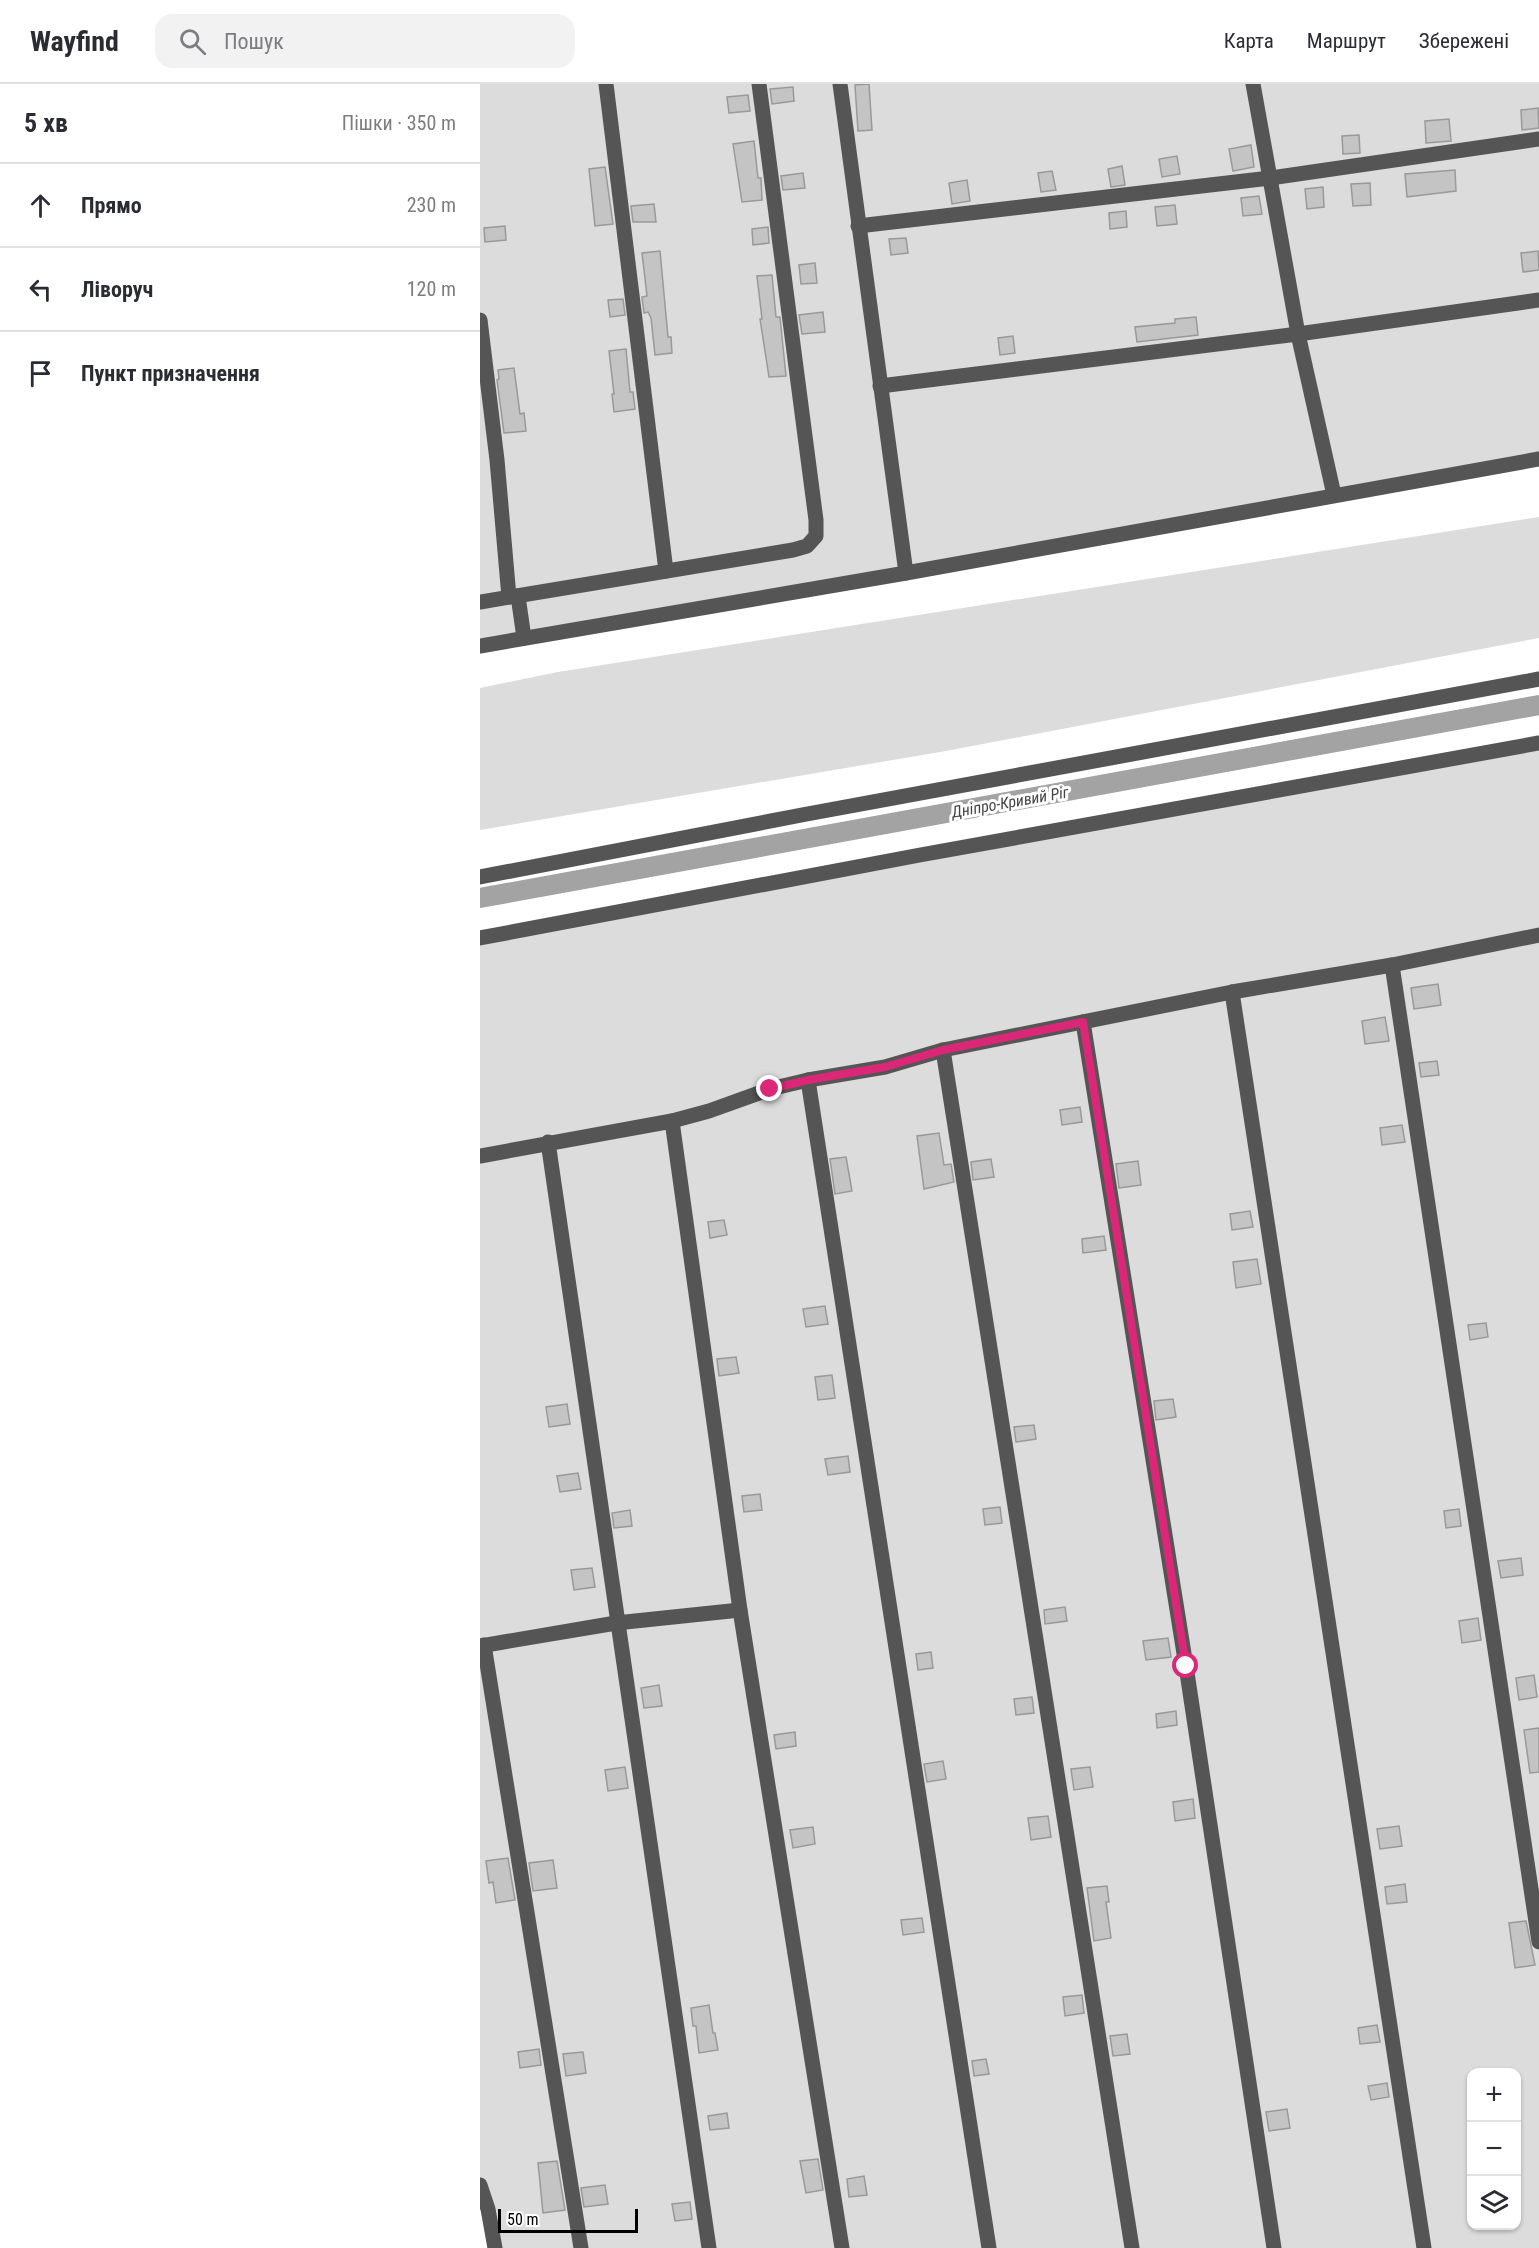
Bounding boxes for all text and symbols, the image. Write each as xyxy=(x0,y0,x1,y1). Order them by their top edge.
search box xyxy=(155,14,575,68)
text: Wayfind xyxy=(30,25,119,58)
icon: search xyxy=(176,25,209,58)
text: Пошук xyxy=(224,29,284,54)
text: Карта xyxy=(1224,29,1274,53)
text: Маршрут xyxy=(1307,29,1386,53)
text: Збережені xyxy=(1419,29,1509,53)
text: 5 хв xyxy=(24,108,68,138)
text: Пішки · 350 m xyxy=(342,111,456,135)
icon: ahead xyxy=(24,189,57,222)
text: Прямо xyxy=(81,193,142,218)
text: 230 m xyxy=(407,193,456,217)
icon: left xyxy=(24,273,57,306)
text: Ліворуч xyxy=(81,277,153,302)
text: 120 m xyxy=(407,277,456,301)
icon: arrive xyxy=(24,357,57,390)
text: Пункт призначення xyxy=(81,361,260,386)
water label: Дніпро-Кривий Ріг xyxy=(949,782,1071,822)
route end xyxy=(756,1075,782,1101)
route start xyxy=(1172,1652,1198,1678)
map controls xyxy=(1467,2068,1521,2230)
button: + xyxy=(1467,2068,1521,2122)
button: − xyxy=(1467,2122,1521,2176)
button: layers xyxy=(1467,2176,1521,2230)
scale bar xyxy=(498,2206,638,2234)
text: 50 m xyxy=(507,2210,539,2229)

